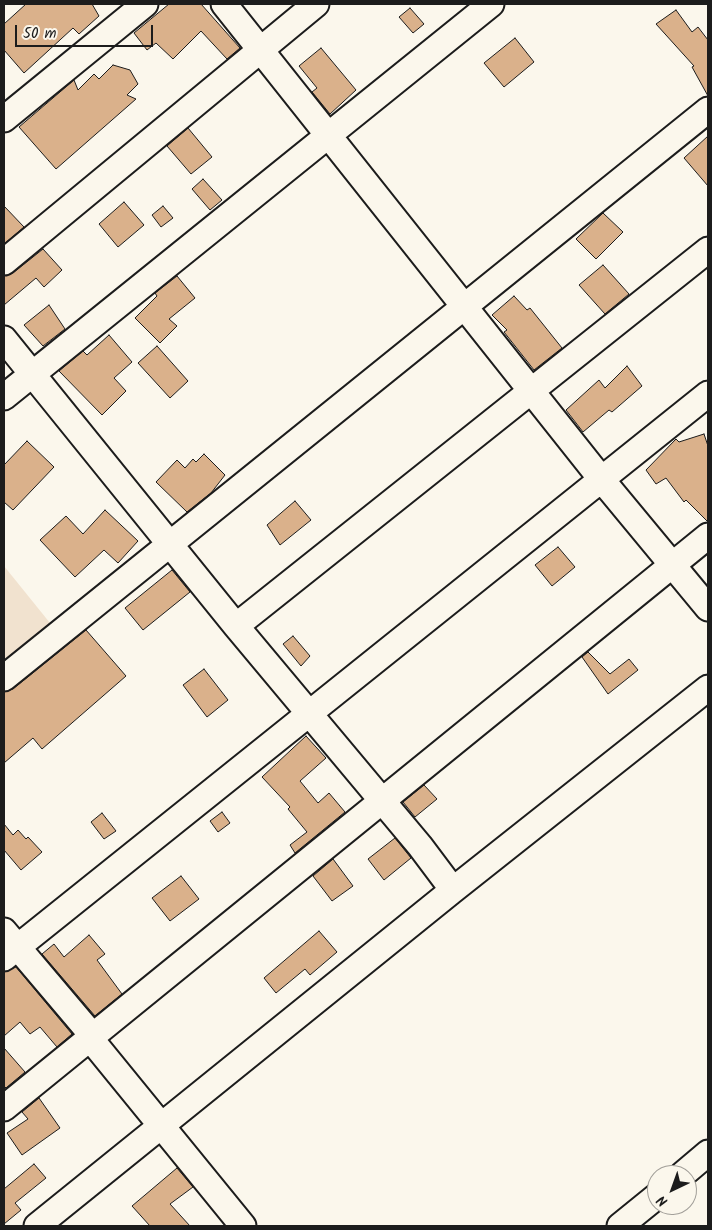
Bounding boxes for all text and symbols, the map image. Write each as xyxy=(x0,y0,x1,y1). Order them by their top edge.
scale bar xyxy=(18,15,155,47)
text: 50 m xyxy=(23,22,57,46)
north arrow xyxy=(647,1165,697,1215)
text: N xyxy=(652,1189,673,1212)

